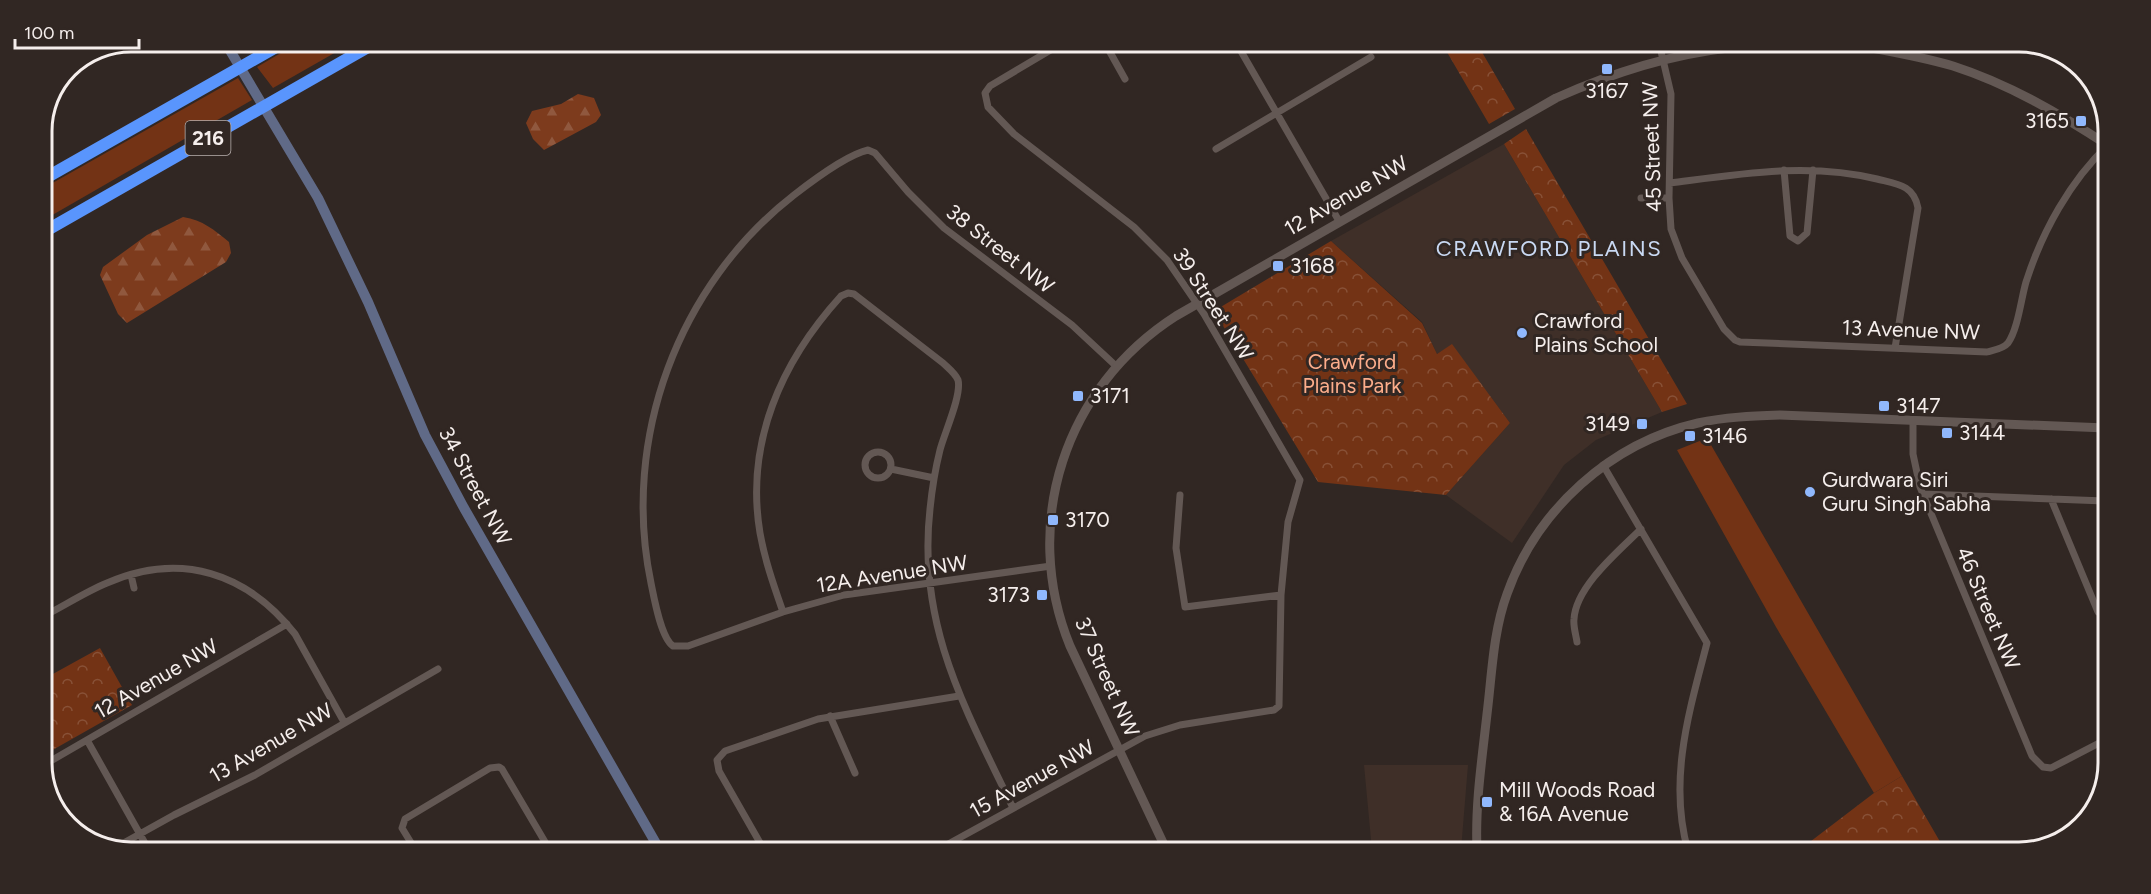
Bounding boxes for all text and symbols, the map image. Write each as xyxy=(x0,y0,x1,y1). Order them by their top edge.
scale bar xyxy=(15,12,140,50)
text: 100 m xyxy=(24,22,74,44)
marker: 3167 xyxy=(1600,62,1614,76)
place label: 3167 xyxy=(1585,78,1629,103)
street label: 45 Street NW xyxy=(1637,81,1666,213)
place label: 3165 xyxy=(2025,108,2069,133)
marker: 3165 xyxy=(2074,114,2088,128)
road number: 216 xyxy=(186,121,230,155)
street label: 12 Avenue NW xyxy=(1280,150,1412,241)
street label: 38 Street NW xyxy=(941,199,1059,298)
district label: CRAWFORD PLAINS xyxy=(1436,235,1662,262)
street label: 39 Street NW xyxy=(1168,243,1259,365)
place label: 3168 xyxy=(1290,253,1335,278)
marker: 3168 xyxy=(1271,259,1285,273)
place label: Crawford Plains School xyxy=(1534,308,1658,357)
street label: 13 Avenue NW xyxy=(1842,315,1980,344)
marker: Crawford Plains School xyxy=(1515,326,1529,340)
park label: Crawford Plains Park xyxy=(1303,349,1402,398)
place label: 3171 xyxy=(1090,383,1130,408)
marker: 3171 xyxy=(1071,389,1085,403)
place label: 3147 xyxy=(1896,393,1940,418)
marker: 3147 xyxy=(1877,399,1891,413)
place label: 3149 xyxy=(1585,411,1630,436)
marker: 3149 xyxy=(1635,417,1649,431)
place label: 3144 xyxy=(1959,420,2005,445)
street label: 34 Street NW xyxy=(434,422,517,549)
place label: 3146 xyxy=(1702,423,1747,448)
marker: 3144 xyxy=(1940,426,1954,440)
marker: 3146 xyxy=(1683,429,1697,443)
place label: Gurdwara Siri Guru Singh Sabha xyxy=(1822,467,1991,516)
marker: Gurdwara Siri Guru Singh Sabha xyxy=(1803,485,1817,499)
place label: 3170 xyxy=(1065,507,1110,532)
marker: 3170 xyxy=(1046,513,1060,527)
street label: 46 Street NW xyxy=(1951,543,2025,673)
street label: 12A Avenue NW xyxy=(815,549,969,598)
place label: 3173 xyxy=(987,582,1030,607)
marker: 3173 xyxy=(1035,588,1049,602)
street label: 37 Street NW xyxy=(1070,613,1145,740)
street label: 12 Avenue NW xyxy=(90,633,222,724)
street label: 13 Avenue NW xyxy=(205,697,337,788)
street label: 15 Avenue NW xyxy=(965,734,1098,823)
place label: Mill Woods Road & 16A Avenue xyxy=(1499,777,1655,826)
marker: Mill Woods Road & 16A Avenue xyxy=(1480,795,1494,809)

